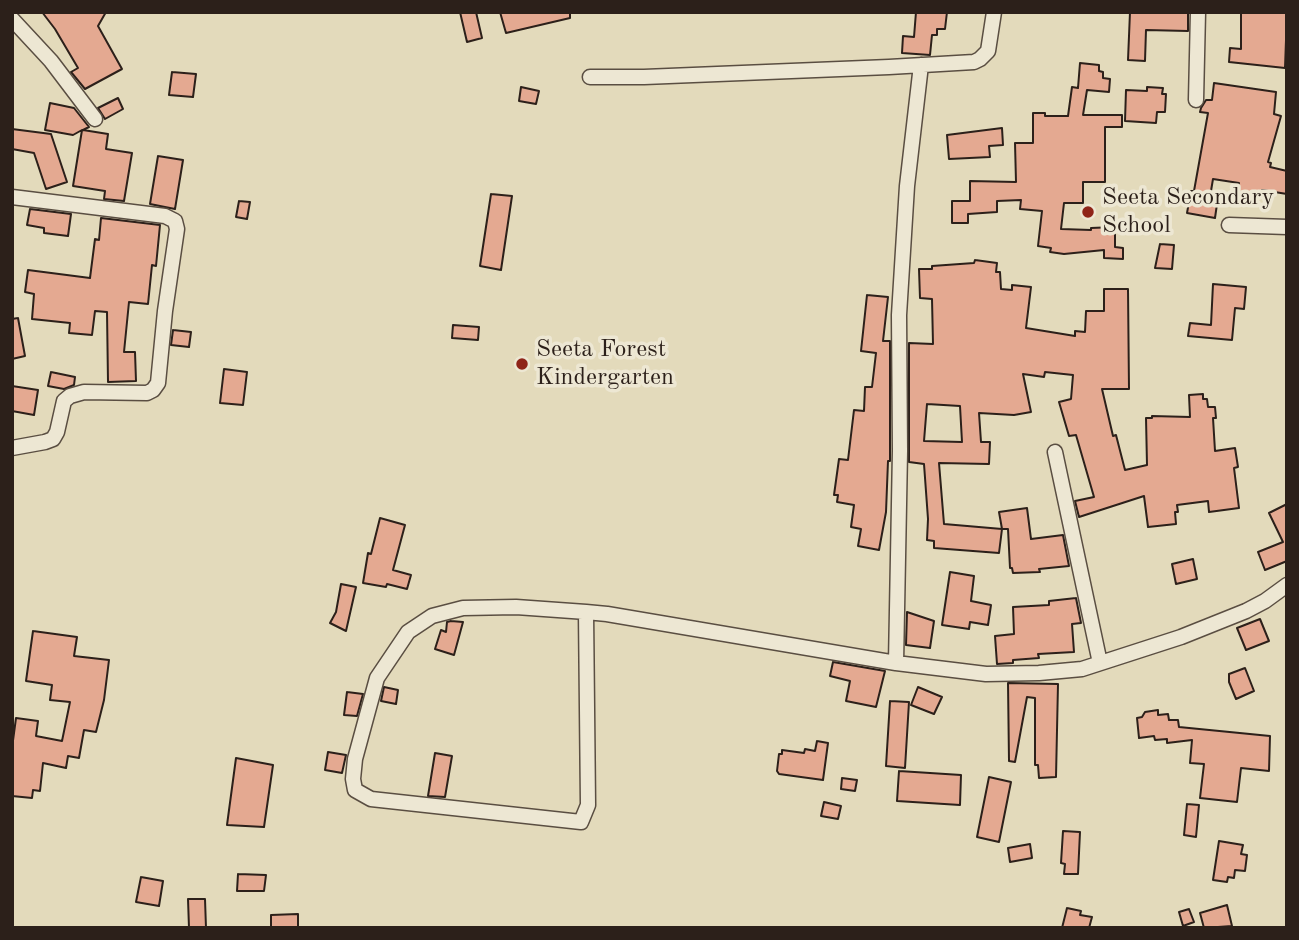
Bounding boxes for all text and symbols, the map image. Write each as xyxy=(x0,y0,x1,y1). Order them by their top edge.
place label: Seeta Secondary School xyxy=(1102,184,1274,240)
marker: Seeta Secondary School xyxy=(1080,204,1096,220)
place label: Seeta Forest Kindergarten xyxy=(536,336,674,392)
marker: Seeta Forest Kindergarten xyxy=(514,356,530,372)

